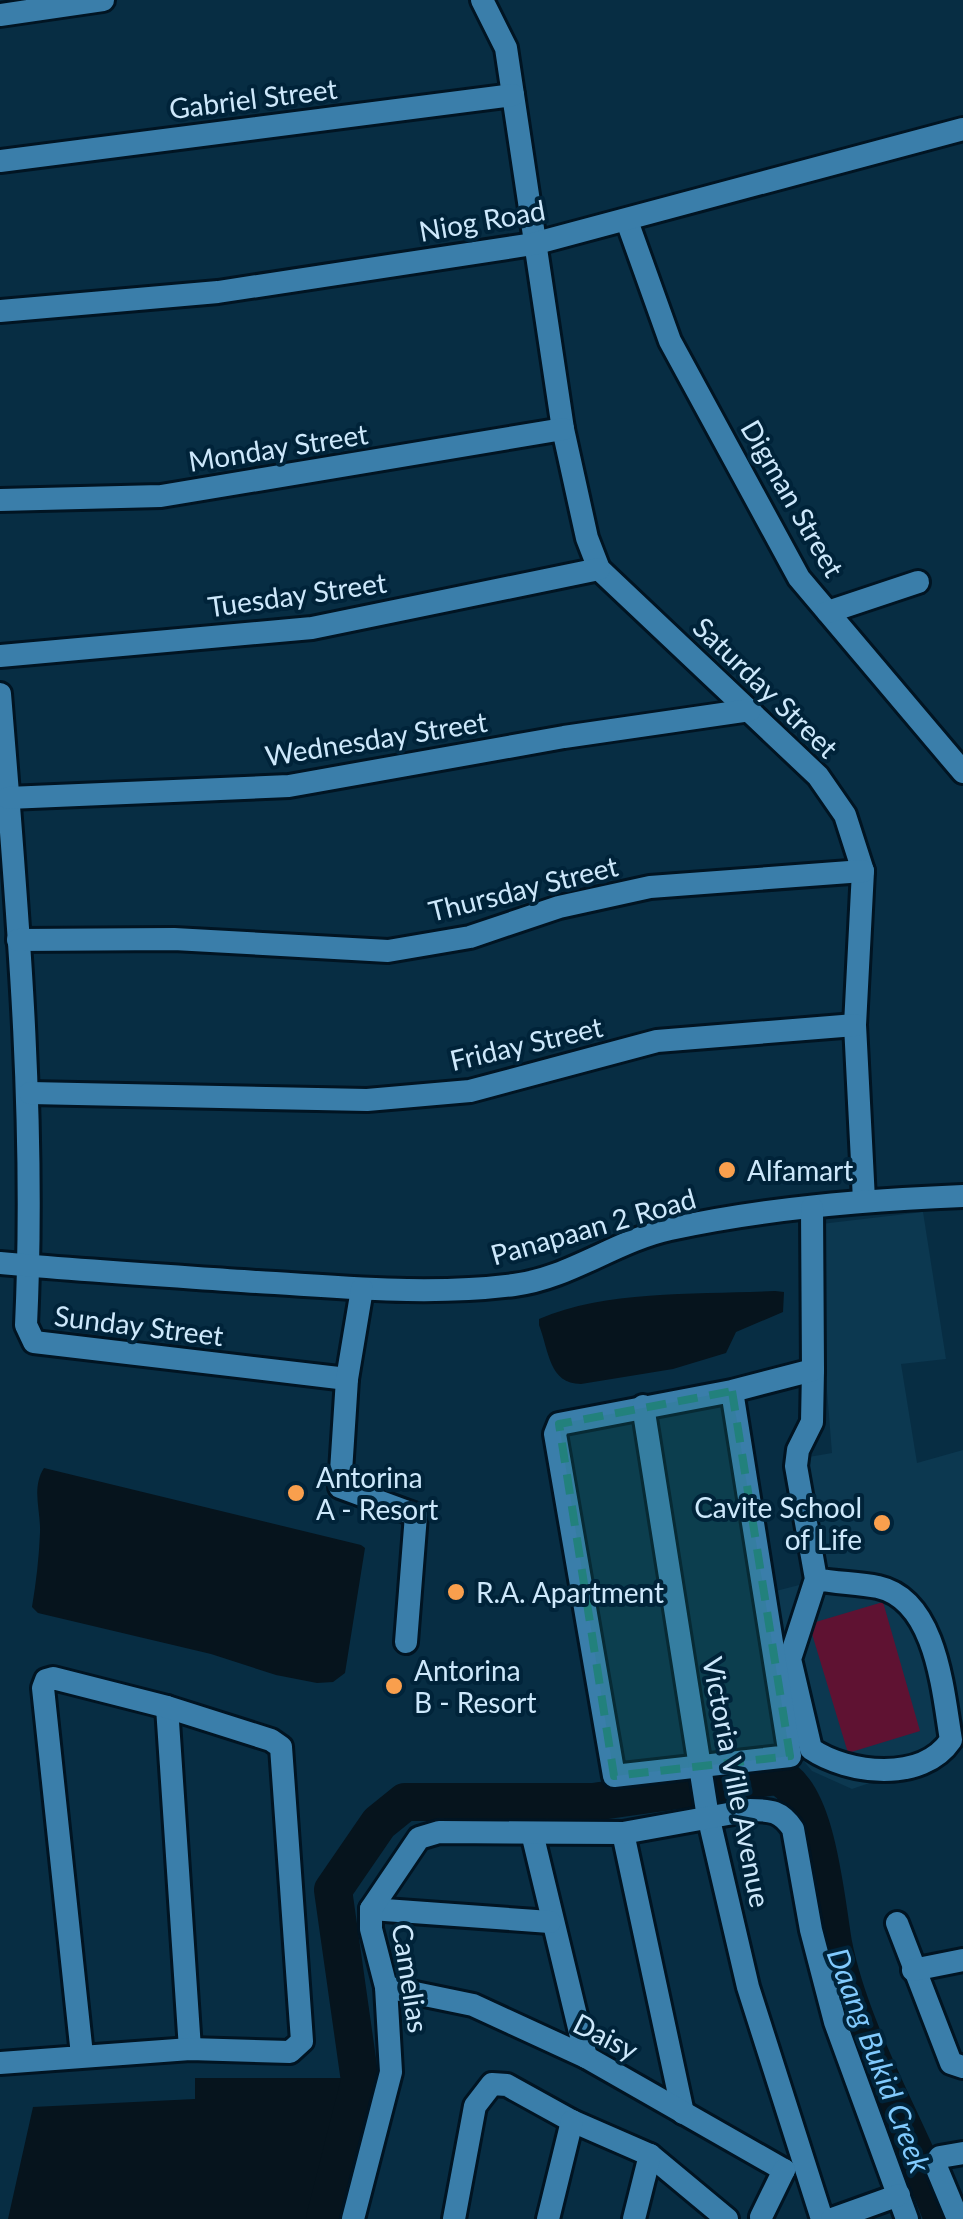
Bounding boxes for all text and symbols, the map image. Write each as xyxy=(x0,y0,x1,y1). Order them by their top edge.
street label: Gabriel Street xyxy=(167,71,339,125)
street label: Niog Road xyxy=(416,192,548,248)
street label: Digman Street xyxy=(734,413,852,583)
street label: Monday Street xyxy=(186,416,370,478)
street label: Tuesday Street xyxy=(205,565,389,623)
street label: Saturday Street xyxy=(687,610,845,764)
street label: Wednesday Street xyxy=(263,704,489,772)
street label: Thursday Street xyxy=(425,848,621,928)
street label: Friday Street xyxy=(446,1009,606,1077)
place label: Alfamart xyxy=(747,1153,853,1187)
marker: Alfamart xyxy=(716,1159,738,1181)
street label: Panapaan 2 Road xyxy=(487,1180,699,1272)
street label: Sunday Street xyxy=(53,1298,225,1352)
place label: Antorina A - Resort xyxy=(316,1460,438,1526)
marker: Antorina A - Resort xyxy=(285,1482,307,1504)
place label: Cavite School of Life xyxy=(694,1490,862,1556)
marker: Cavite School of Life xyxy=(871,1512,893,1534)
place label: R.A. Apartment xyxy=(476,1575,664,1609)
marker: R.A. Apartment xyxy=(445,1581,467,1603)
place label: Antorina B - Resort xyxy=(414,1653,537,1719)
street label: Victoria Ville Avenue xyxy=(696,1654,778,1910)
marker: Antorina B - Resort xyxy=(383,1675,405,1697)
street label: Camelias xyxy=(386,1921,436,2035)
water label: Daang Bukid Creek xyxy=(821,1942,940,2178)
street label: Daisy xyxy=(568,2005,644,2067)

